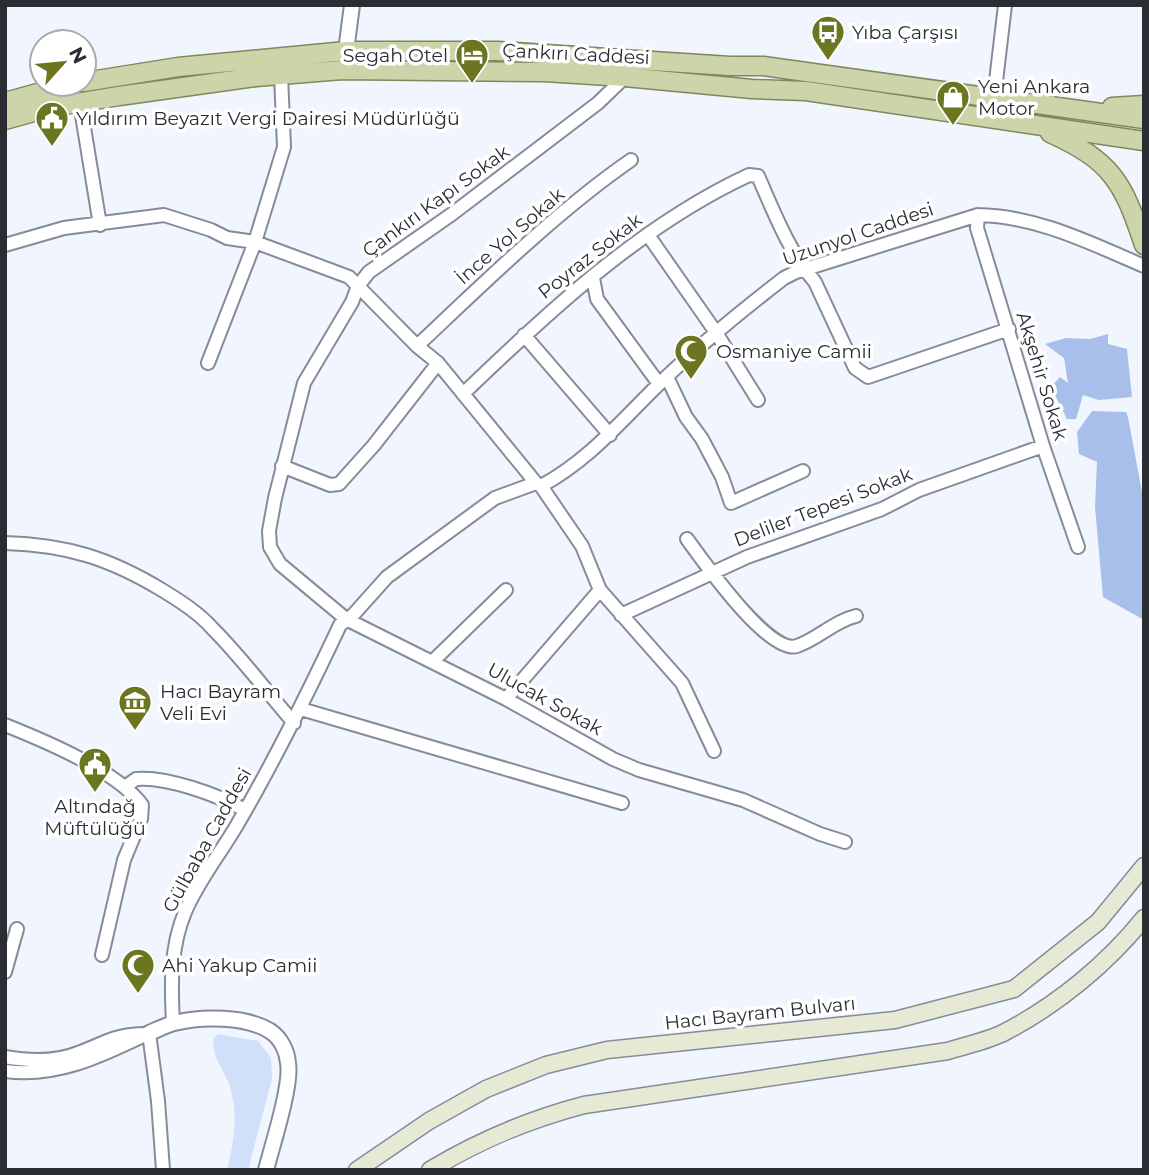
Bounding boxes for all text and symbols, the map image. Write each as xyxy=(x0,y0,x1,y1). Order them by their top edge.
bus stop icon: Yıba Çarşısı xyxy=(809,13,847,62)
place label: Yıba Çarşısı xyxy=(852,21,958,44)
north arrow xyxy=(28,28,98,98)
hotel icon: Segah Otel xyxy=(453,36,491,85)
street label: Çankırı Caddesi xyxy=(502,39,650,69)
text: N xyxy=(64,43,91,68)
place label: Segah Otel xyxy=(343,44,448,67)
place label: Yeni Ankara Motor xyxy=(978,75,1090,120)
shop icon: Yeni Ankara Motor xyxy=(934,78,972,127)
public building icon: Yıldırım Beyazıt Vergi Dairesi Müdürlüğü xyxy=(33,99,71,148)
place label: Yıldırım Beyazıt Vergi Dairesi Müdürlüğü xyxy=(76,107,460,130)
street label: Çankırı Kapı Sokak xyxy=(358,140,514,262)
street label: İnce Yol Sokak xyxy=(451,182,569,289)
street label: Uzunyol Caddesi xyxy=(779,197,937,271)
street label: Poyraz Sokak xyxy=(534,208,647,304)
street label: Akşehir Sokak xyxy=(1012,309,1073,444)
mosque icon: Osmaniye Camii xyxy=(672,332,710,381)
place label: Osmaniye Camii xyxy=(716,340,872,363)
street label: Deliler Tepesi Sokak xyxy=(731,462,916,552)
street label: Ulucak Sokak xyxy=(483,658,607,741)
place label: Hacı Bayram Veli Evi xyxy=(160,680,281,725)
museum icon: Hacı Bayram Veli Evi xyxy=(116,683,154,732)
public building icon: Altındağ Müftülüğü xyxy=(76,745,114,794)
street label: Gülbaba Caddesi xyxy=(158,764,256,916)
place label: Altındağ Müftülüğü xyxy=(44,795,146,840)
mosque icon: Ahi Yakup Camii xyxy=(119,946,157,995)
place label: Ahi Yakup Camii xyxy=(162,954,317,977)
street label: Hacı Bayram Bulvarı xyxy=(663,992,857,1034)

